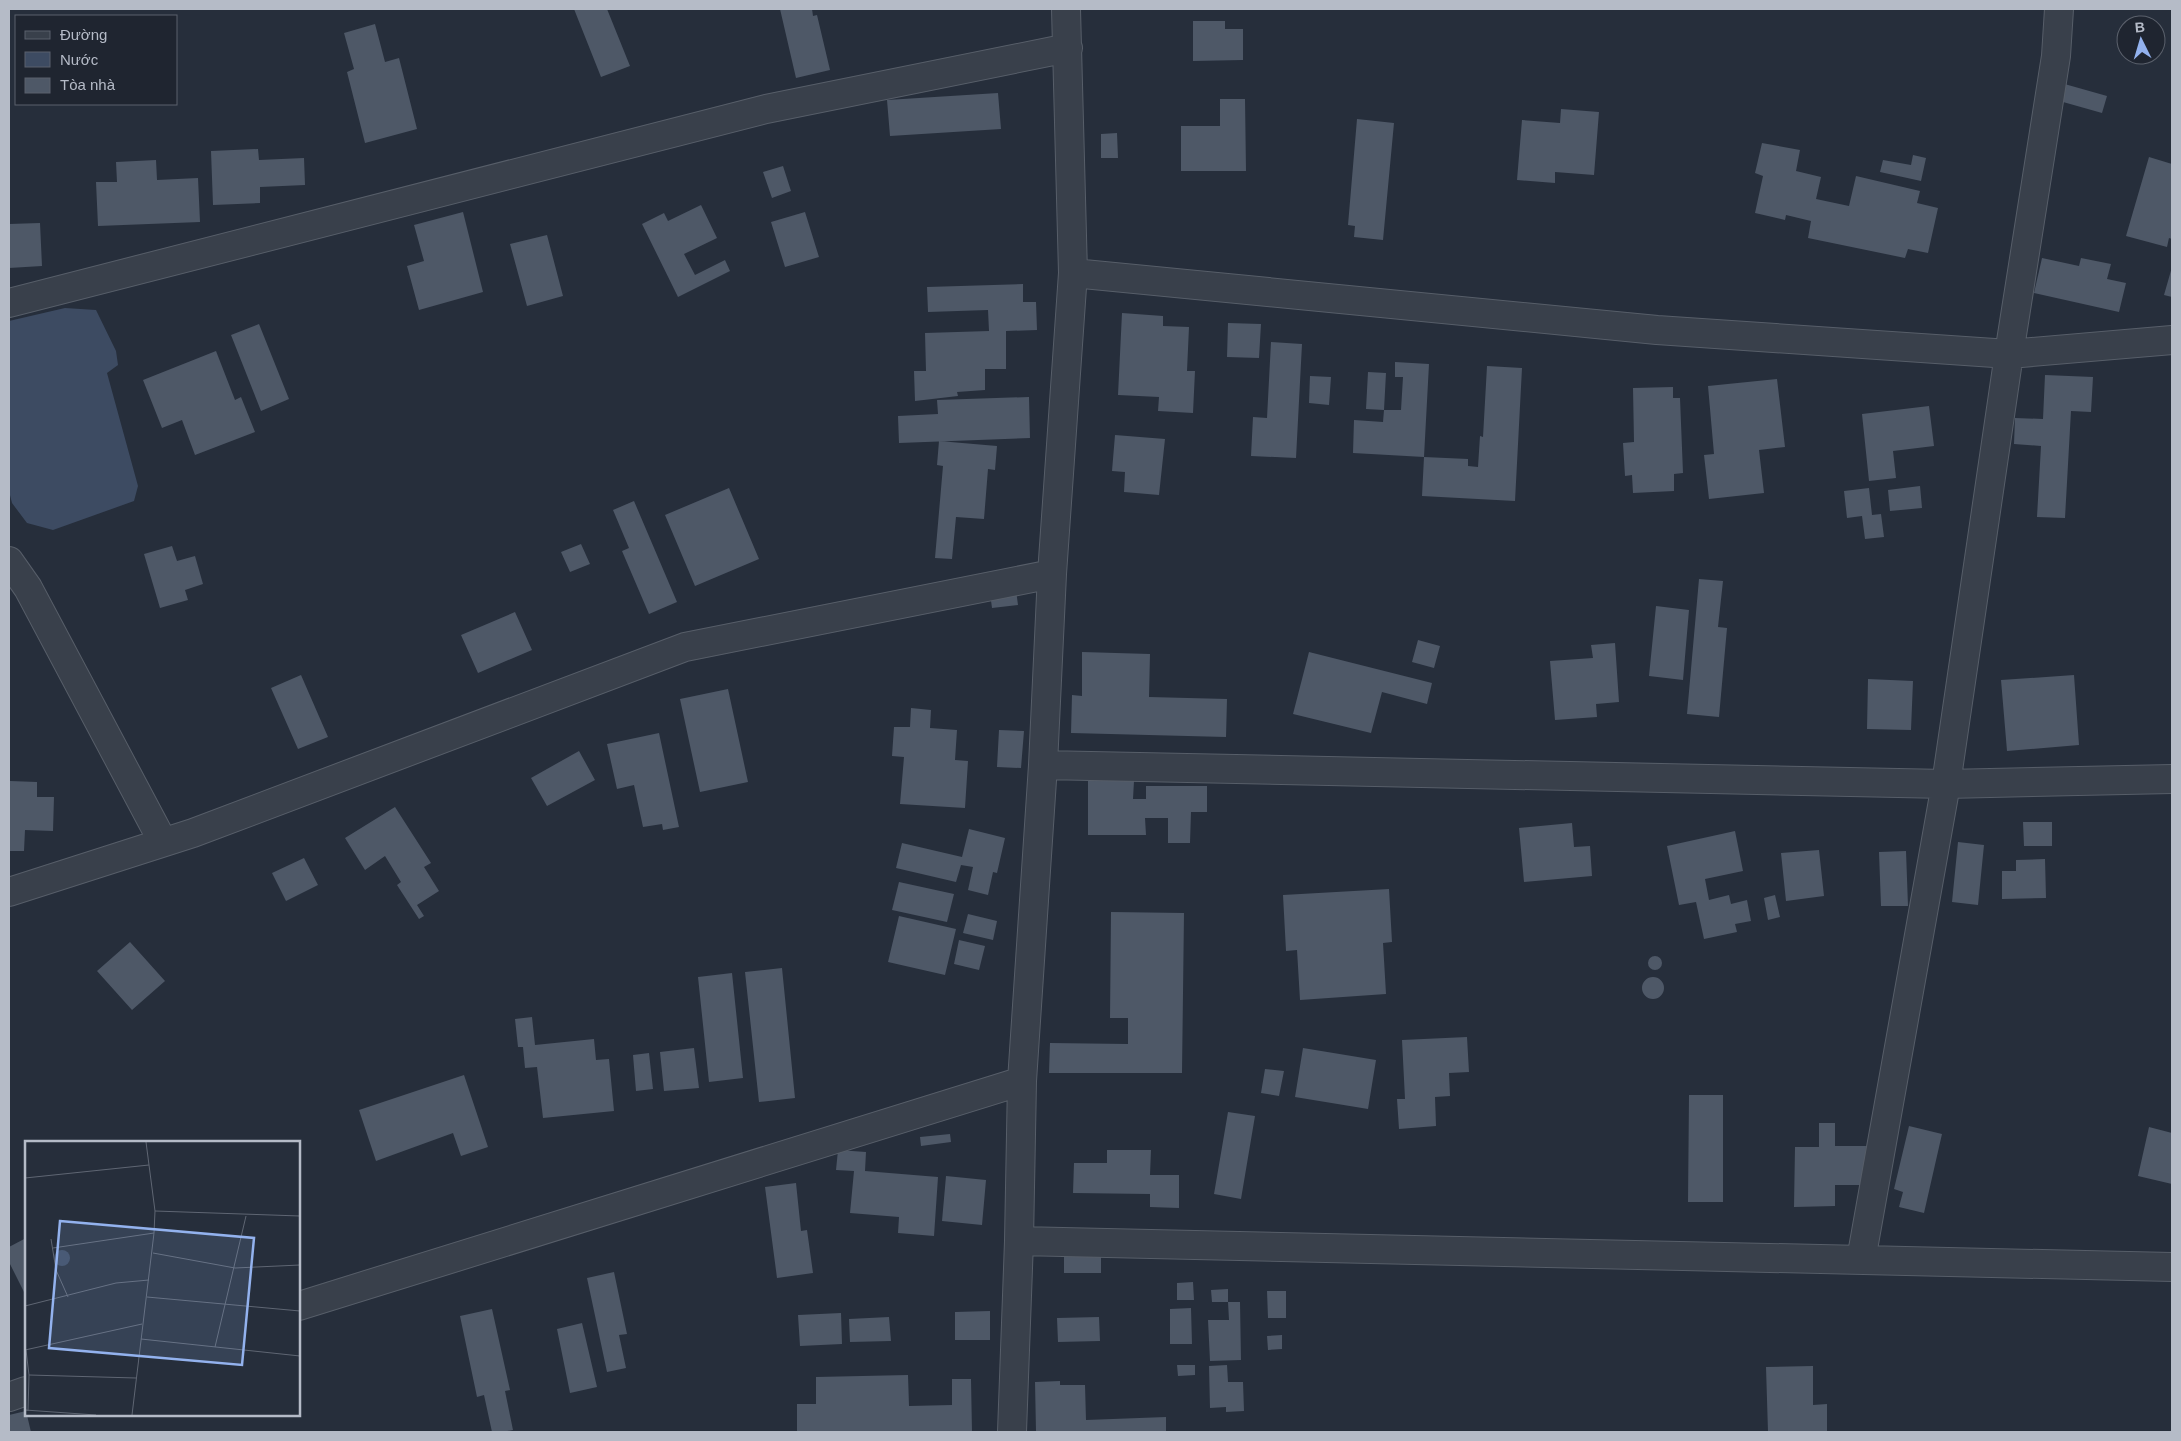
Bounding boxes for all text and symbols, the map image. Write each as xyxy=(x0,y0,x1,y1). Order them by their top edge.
legend xyxy=(15,15,178,105)
north arrow xyxy=(2116,15,2166,65)
text: B xyxy=(2134,19,2146,35)
text: Đường xyxy=(60,26,107,43)
text: Nước xyxy=(60,51,99,68)
text: Tòa nhà xyxy=(60,76,116,93)
inset map xyxy=(25,1141,300,1416)

